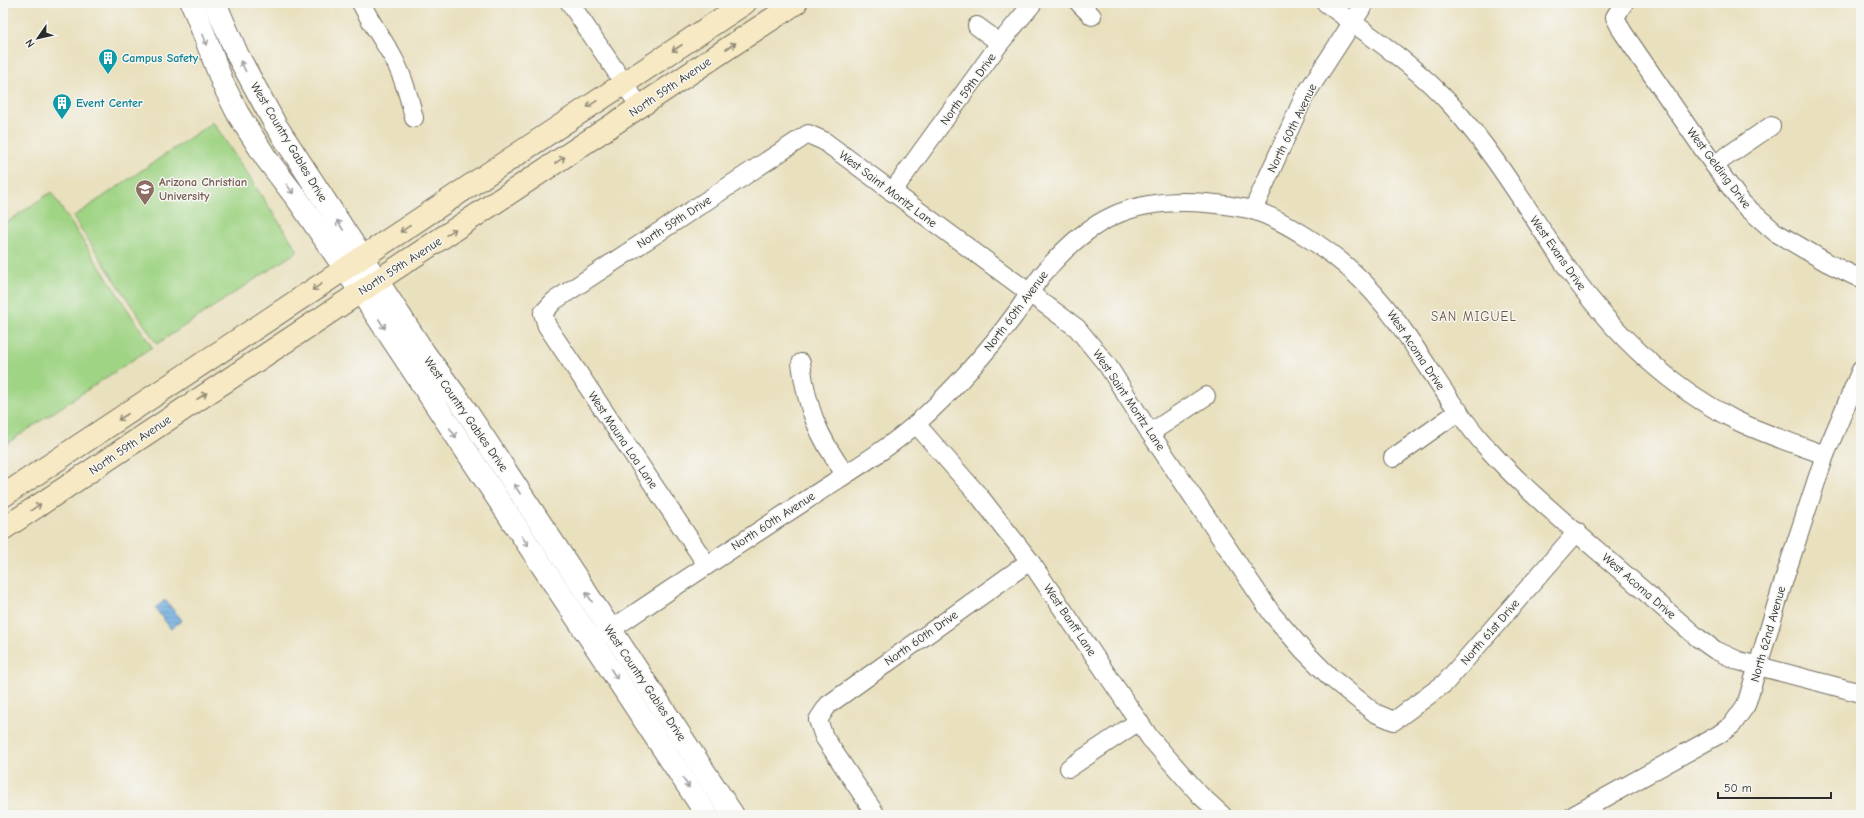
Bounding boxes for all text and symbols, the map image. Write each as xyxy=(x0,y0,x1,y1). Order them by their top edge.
north arrow xyxy=(18,18,58,58)
one-way arrow xyxy=(202,33,209,46)
text: N xyxy=(23,37,38,50)
one-way arrow xyxy=(725,42,736,50)
one-way arrow xyxy=(671,44,683,52)
building icon: Campus Safety xyxy=(97,47,119,75)
street label: North 59th Drive xyxy=(937,50,999,128)
place label: Campus Safety xyxy=(122,51,199,65)
street label: North 59th Avenue xyxy=(626,54,714,120)
one-way arrow xyxy=(239,60,247,72)
street label: West Country Gables Drive xyxy=(248,80,330,204)
street label: North 60th Avenue xyxy=(1264,81,1320,175)
building icon: Event Center xyxy=(51,92,73,120)
place label: Event Center xyxy=(76,96,143,110)
one-way arrow xyxy=(587,100,598,108)
street label: West Gelding Drive xyxy=(1684,125,1754,211)
street label: West Saint Moritz Lane xyxy=(836,148,940,230)
one-way arrow xyxy=(554,156,565,164)
place label: Arizona Christian University xyxy=(159,175,247,203)
school or university icon: Arizona Christian University xyxy=(134,178,156,206)
one-way arrow xyxy=(286,184,294,195)
street label: North 59th Drive xyxy=(634,193,714,251)
street label: West Evans Drive xyxy=(1527,213,1589,293)
one-way arrow xyxy=(336,220,344,231)
one-way arrow xyxy=(400,225,411,233)
one-way arrow xyxy=(445,227,457,235)
street label: North 59th Avenue xyxy=(356,234,444,298)
street label: North 60th Avenue xyxy=(981,268,1051,354)
one-way arrow xyxy=(311,284,323,292)
street label: West Acoma Drive xyxy=(1384,307,1448,393)
district label: SAN MIGUEL xyxy=(1431,309,1517,324)
one-way arrow xyxy=(378,318,386,329)
street label: West Saint Moritz Lane xyxy=(1090,347,1168,453)
street label: West Country Gables Drive xyxy=(421,354,511,474)
street label: West Mauna Loa Lane xyxy=(585,389,661,491)
one-way arrow xyxy=(197,392,208,401)
street label: North 59th Avenue xyxy=(86,412,174,478)
one-way arrow xyxy=(118,413,129,421)
one-way arrow xyxy=(449,427,457,438)
one-way arrow xyxy=(513,483,521,494)
street label: North 60th Avenue xyxy=(728,489,818,553)
one-way arrow xyxy=(30,503,41,512)
one-way arrow xyxy=(521,535,529,546)
street label: West Acoma Drive xyxy=(1599,550,1679,622)
street label: West Banff Lane xyxy=(1041,581,1099,659)
street label: North 62nd Avenue xyxy=(1748,584,1788,684)
one-way arrow xyxy=(584,591,592,603)
street label: North 61st Drive xyxy=(1458,596,1522,668)
street label: North 60th Drive xyxy=(882,607,960,669)
street label: West Country Gables Drive xyxy=(601,622,689,744)
one-way arrow xyxy=(610,668,618,679)
scale bar xyxy=(1718,774,1831,800)
one-way arrow xyxy=(682,777,690,788)
text: 50 m xyxy=(1724,781,1752,795)

